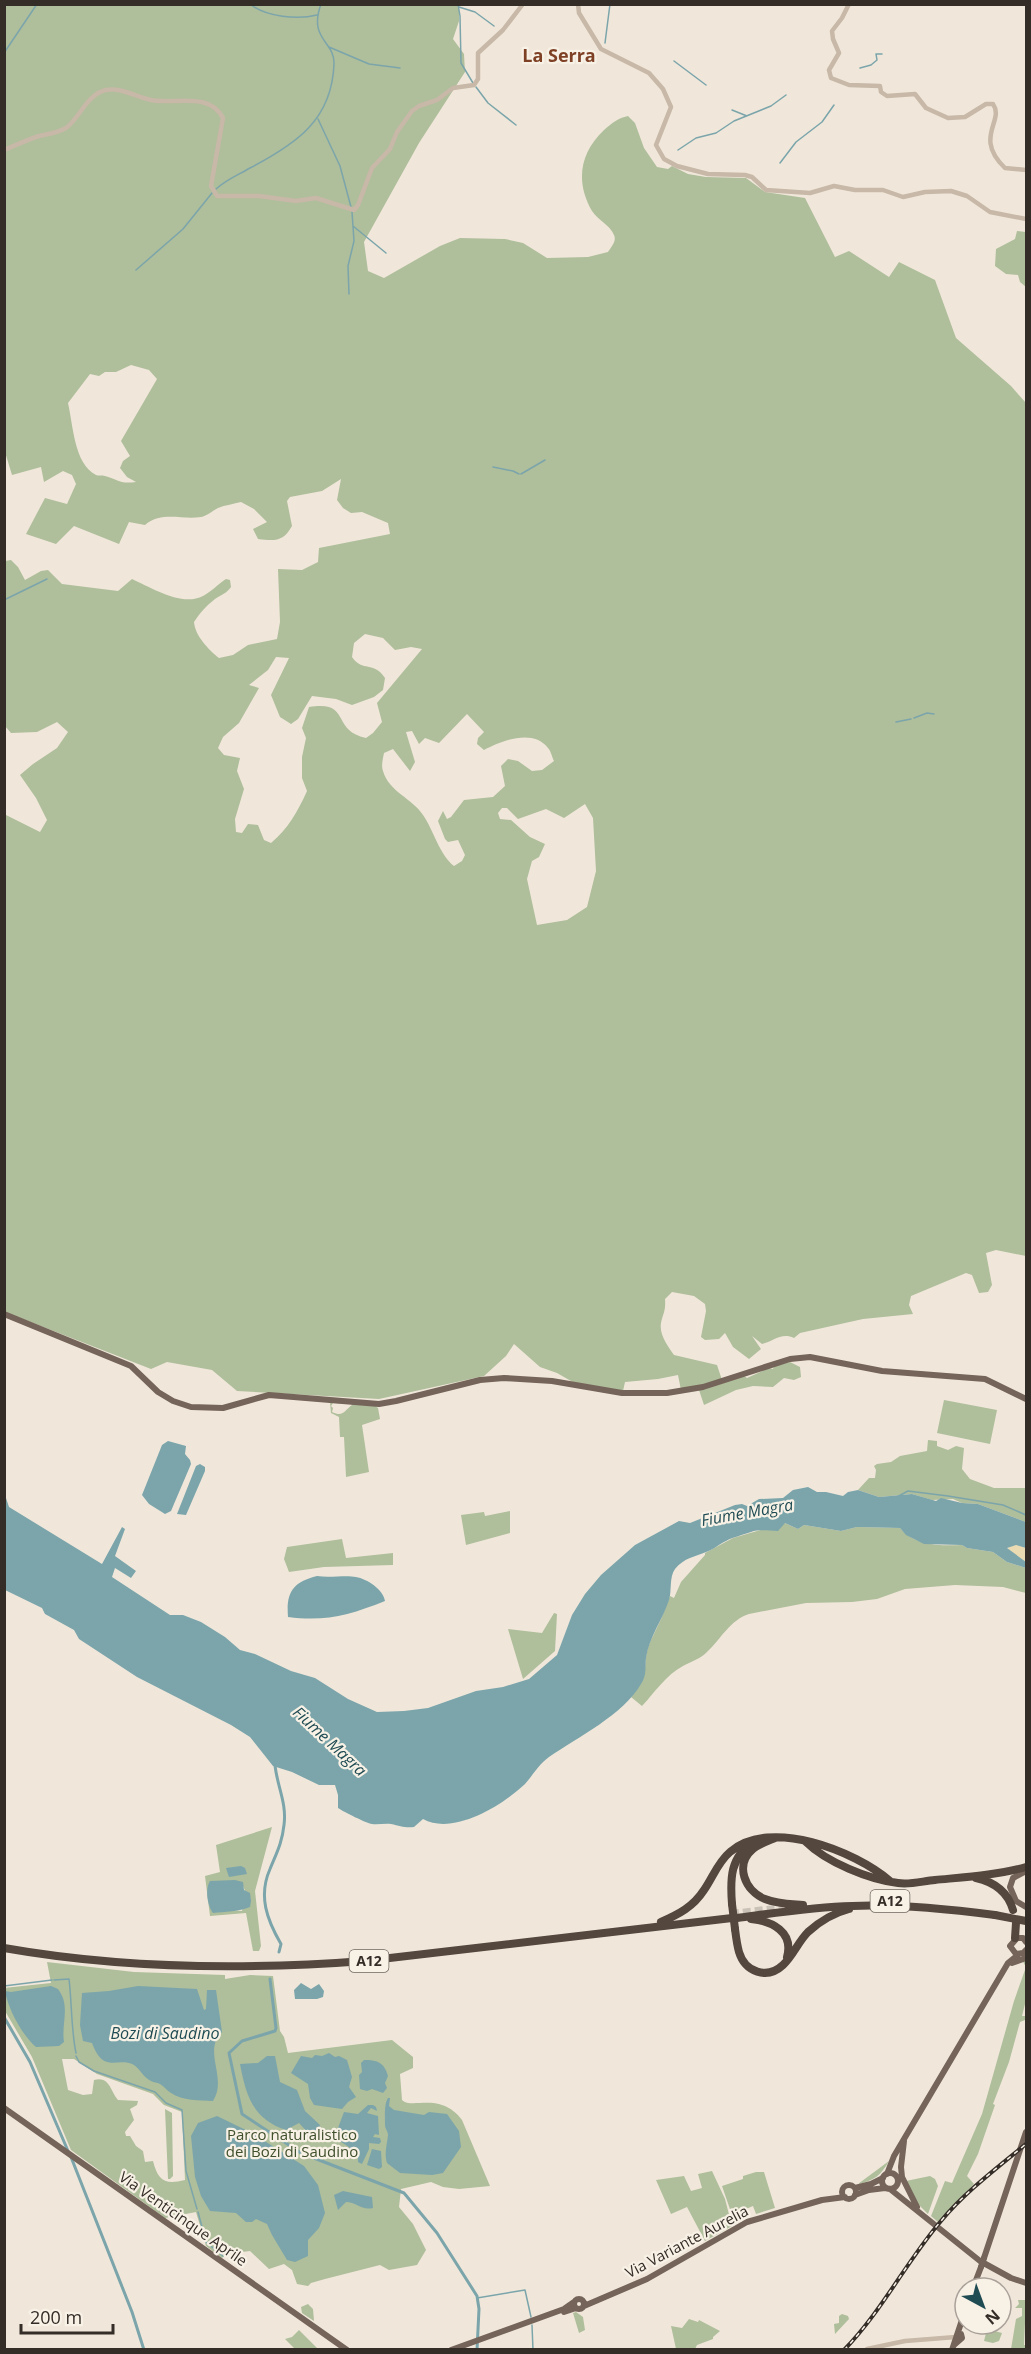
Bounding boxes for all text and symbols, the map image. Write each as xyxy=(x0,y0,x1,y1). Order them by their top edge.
district label: La Serra xyxy=(522,43,596,67)
water label: Fiume Magra xyxy=(699,1493,795,1531)
water label: Fiume Magra xyxy=(288,1701,372,1781)
road number: A12 xyxy=(870,1890,910,1912)
road number: A12 xyxy=(350,1950,388,1972)
water label: Bozi di Saudino xyxy=(110,2022,220,2044)
park label: Parco naturalistico dei Bozi di Saudino xyxy=(226,2124,358,2161)
street label: Via Venticinque Aprile xyxy=(115,2166,252,2270)
street label: Via Variante Aurelia xyxy=(622,2200,751,2282)
north arrow xyxy=(953,2276,1013,2336)
scale bar xyxy=(21,2297,112,2335)
text: 200 m xyxy=(30,2305,82,2329)
text: N xyxy=(981,2305,1005,2330)

